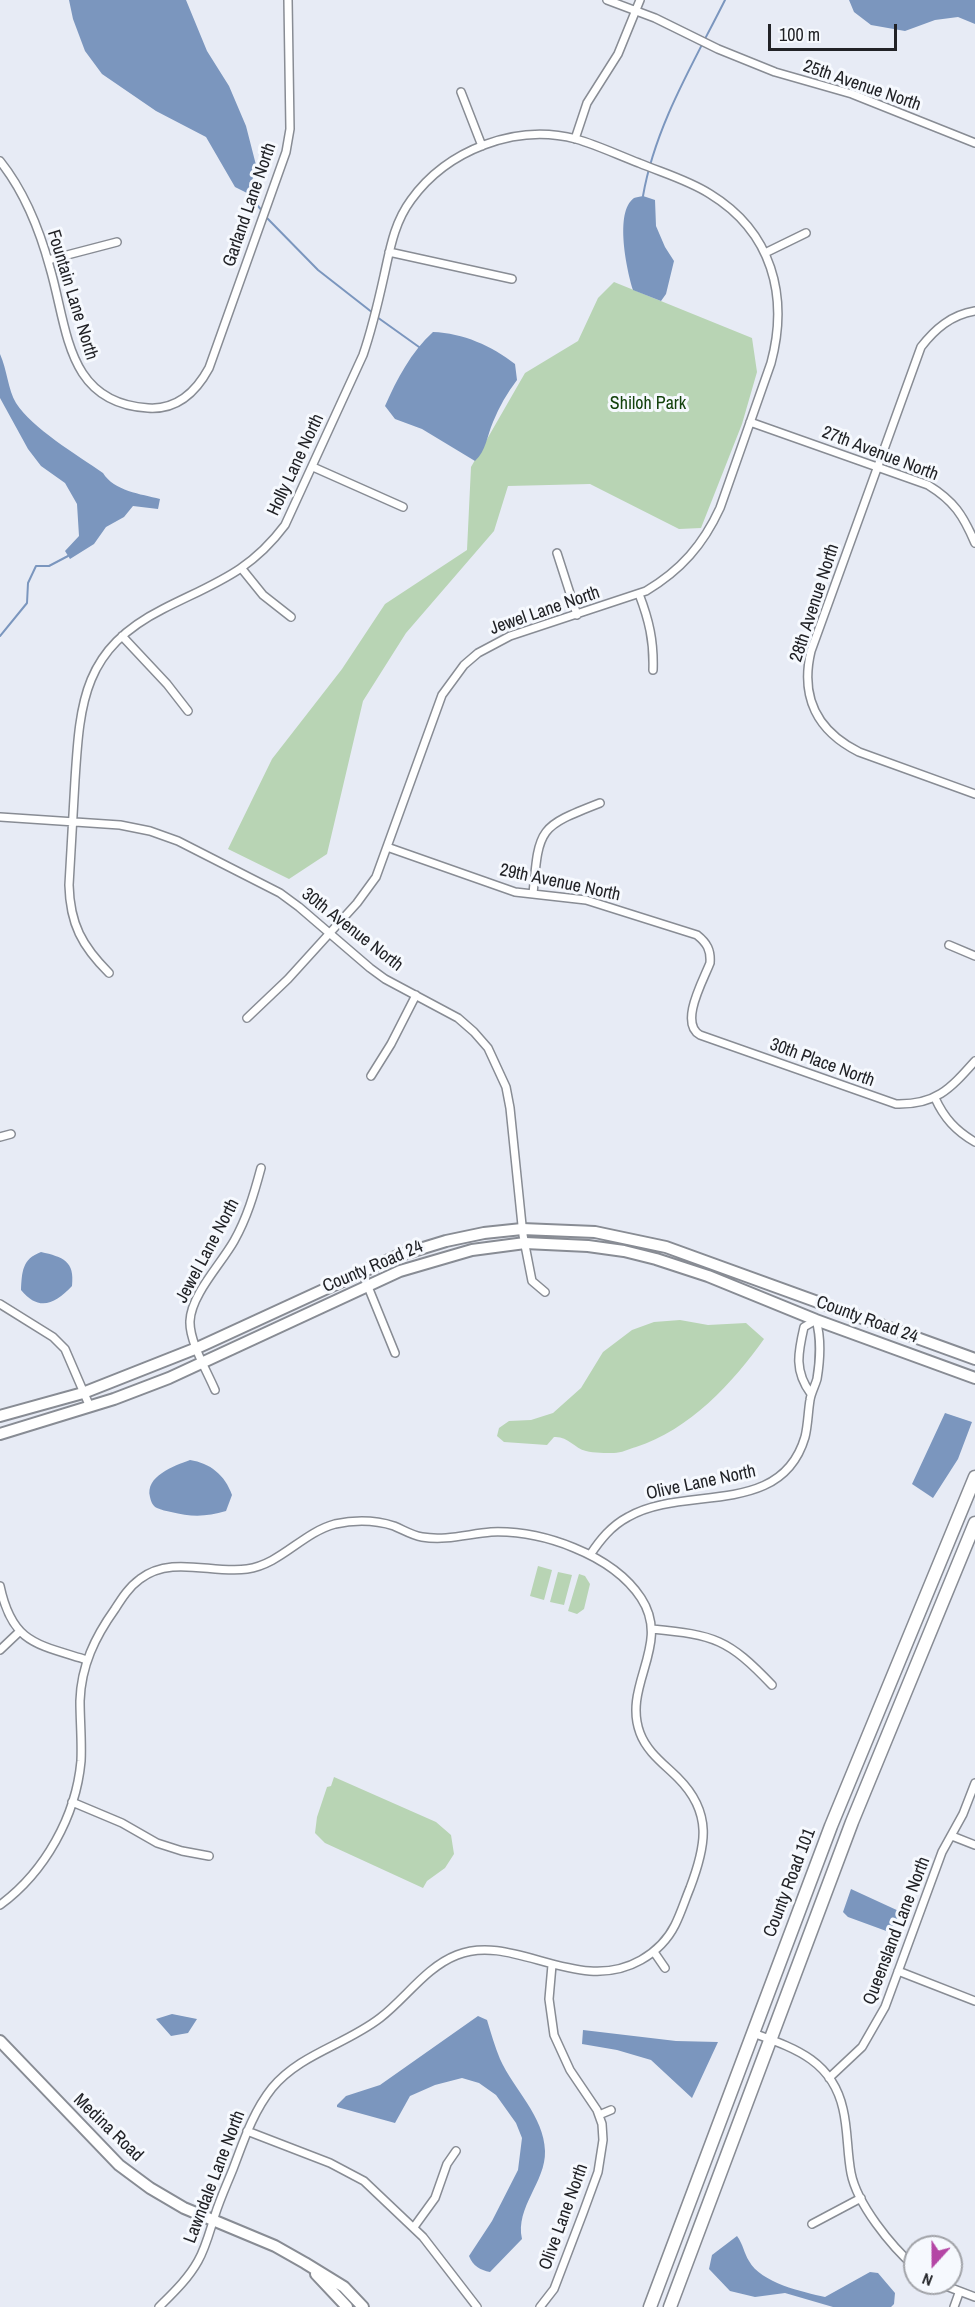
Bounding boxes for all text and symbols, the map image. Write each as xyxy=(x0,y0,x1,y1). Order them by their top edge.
scale bar xyxy=(771,12,900,50)
text: 100 m xyxy=(779,22,820,47)
street label: 25th Avenue North xyxy=(800,56,924,116)
street label: Garland Lane North xyxy=(219,140,281,270)
street label: Fountain Lane North xyxy=(42,227,102,363)
park label: Shiloh Park xyxy=(610,393,686,415)
street label: Holly Lane North xyxy=(263,411,329,519)
street label: 27th Avenue North xyxy=(819,422,941,486)
street label: 28th Avenue North xyxy=(786,541,844,665)
street label: Jewel Lane North xyxy=(487,582,603,640)
street label: 29th Avenue North xyxy=(498,860,622,906)
street label: 30th Avenue North xyxy=(297,884,407,976)
street label: 30th Place North xyxy=(767,1034,877,1092)
street label: Jewel Lane North xyxy=(172,1195,244,1307)
street label: County Road 24 xyxy=(320,1236,426,1298)
street label: County Road 24 xyxy=(813,1292,921,1348)
street label: Olive Lane North xyxy=(644,1461,758,1505)
street label: County Road 101 xyxy=(759,1826,821,1940)
street label: Queensland Lane North xyxy=(859,1854,935,2008)
street label: Medina Road xyxy=(69,2089,147,2167)
street label: Lawndale Lane North xyxy=(180,2108,250,2246)
street label: Olive Lane North xyxy=(535,2161,593,2273)
north arrow xyxy=(903,2235,963,2295)
text: N xyxy=(919,2268,936,2292)

